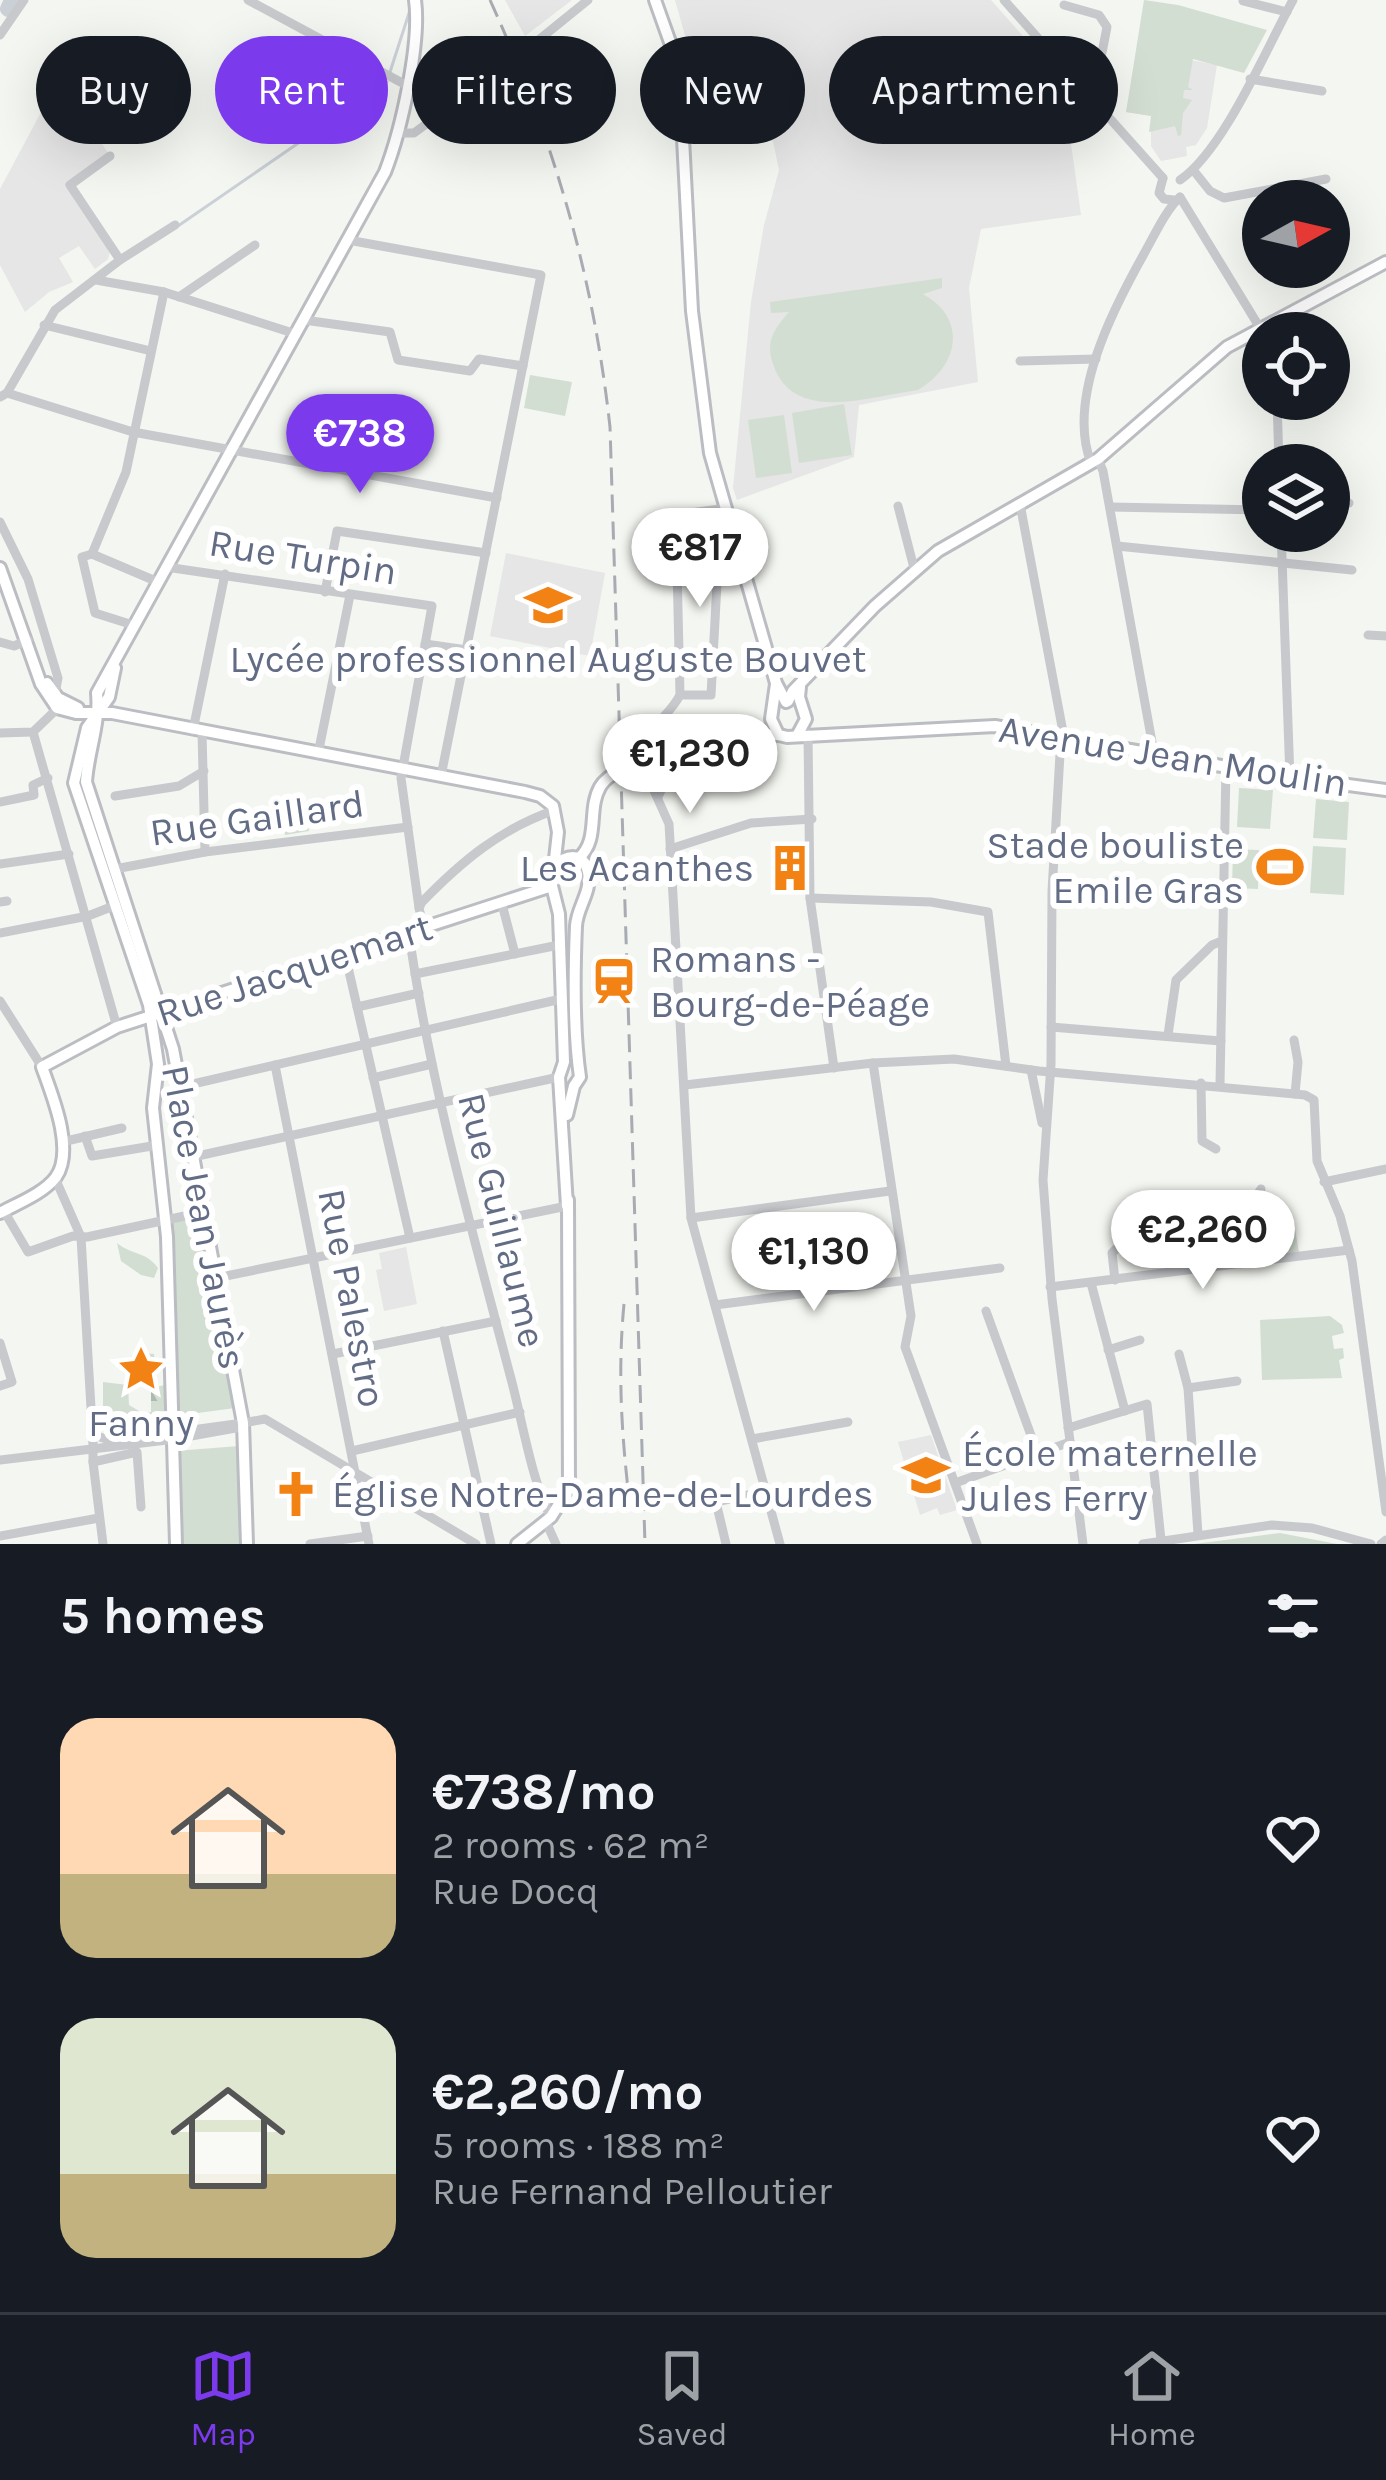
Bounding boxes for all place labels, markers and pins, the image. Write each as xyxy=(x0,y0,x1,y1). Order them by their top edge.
pin: €738 xyxy=(289,394,431,496)
pin: €817 xyxy=(629,508,771,610)
school or university icon: Lycée professionnel Auguste Bouvet xyxy=(523,580,573,630)
place label: Lycée professionnel Auguste Bouvet xyxy=(229,636,867,682)
pin: €1,230 xyxy=(592,714,788,816)
place label: Stade bouliste Emile Gras xyxy=(986,822,1244,913)
sports icon: Stade bouliste Emile Gras xyxy=(1255,842,1305,892)
building icon: Les Acanthes xyxy=(765,843,815,893)
place label: Les Acanthes xyxy=(520,845,754,891)
place label: Romans - Bourg-de-Péage xyxy=(650,936,930,1027)
station icon: Romans - Bourg-de-Péage xyxy=(589,956,639,1006)
pin: €2,260 xyxy=(1105,1190,1301,1292)
pin: €1,130 xyxy=(716,1212,912,1314)
place icon: Fanny xyxy=(116,1344,166,1394)
place label: Fanny xyxy=(88,1400,194,1446)
place label: École maternelle Jules Ferry xyxy=(962,1430,1258,1521)
school or university icon: École maternelle Jules Ferry xyxy=(901,1450,951,1500)
church icon: Église Notre-Dame-de-Lourdes xyxy=(271,1469,321,1519)
place label: Église Notre-Dame-de-Lourdes xyxy=(332,1471,874,1517)

